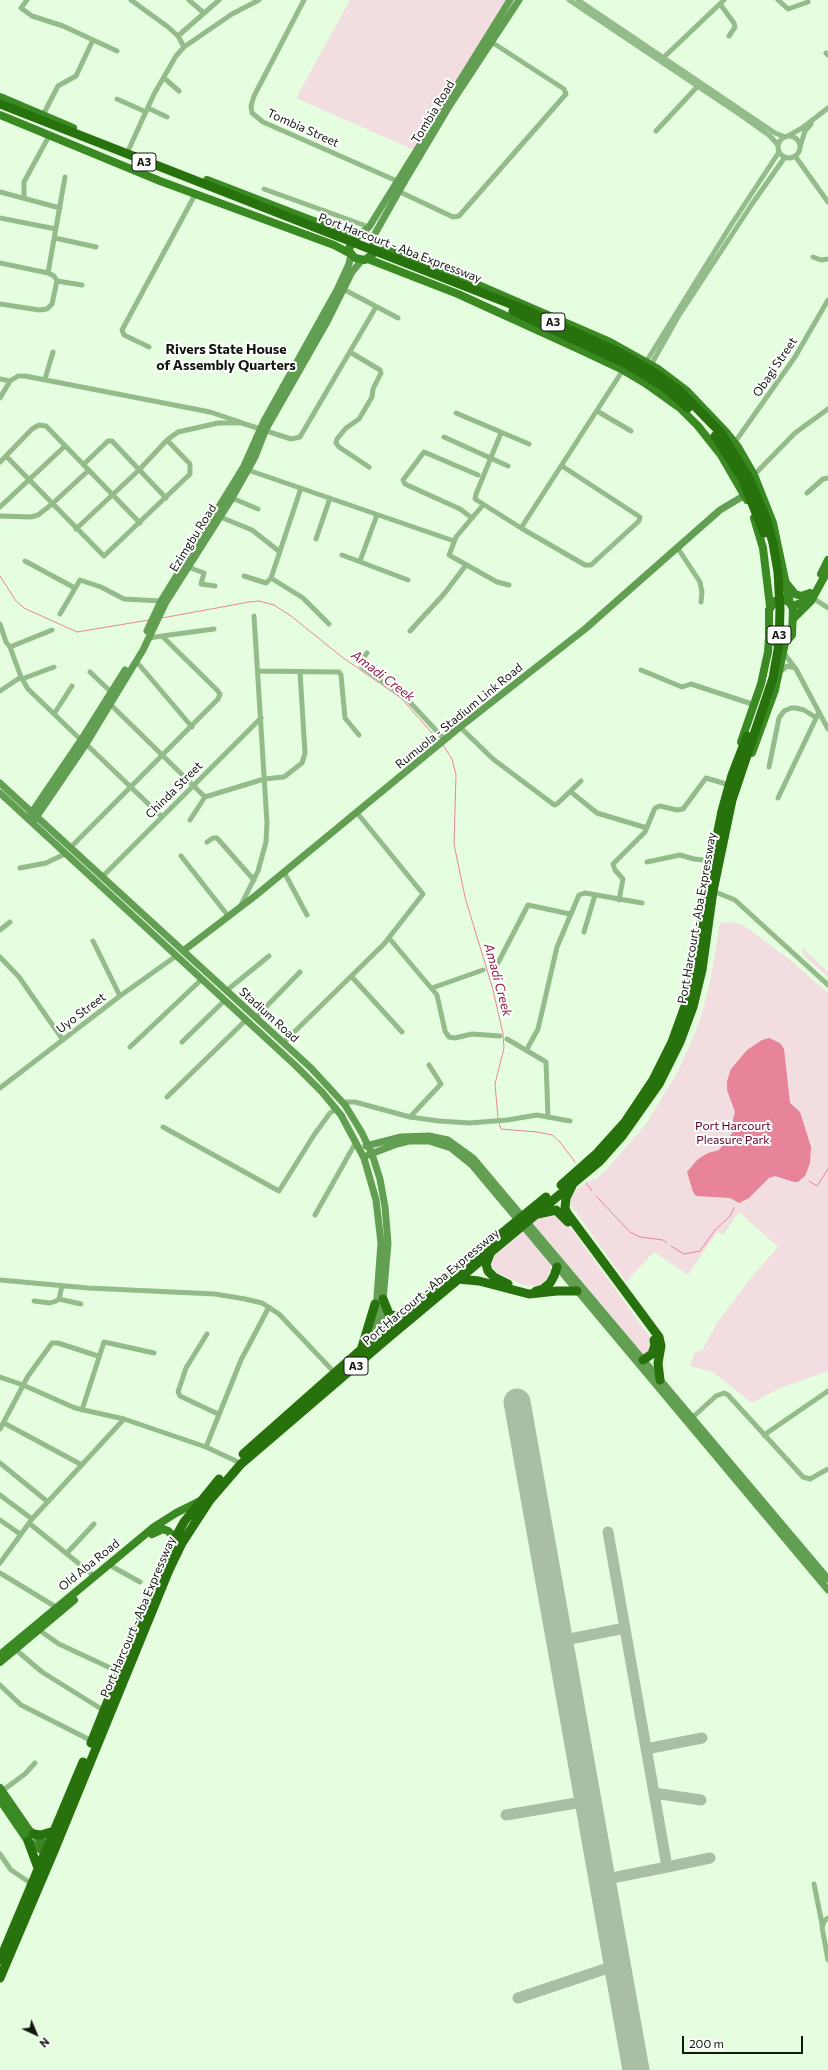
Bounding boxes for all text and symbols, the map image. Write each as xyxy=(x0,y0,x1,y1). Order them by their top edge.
street label: Tombia Road xyxy=(408,78,458,146)
street label: Tombia Street xyxy=(265,106,341,150)
road number: A3 xyxy=(132,153,156,171)
street label: Port Harcourt - Aba Expressway xyxy=(316,210,484,286)
road number: A3 xyxy=(541,313,565,331)
street label: Obagi Street xyxy=(750,334,800,400)
district label: Rivers State House of Assembly Quarters xyxy=(156,341,296,374)
street label: Ezimgbu Road xyxy=(166,501,220,575)
road number: A3 xyxy=(767,626,791,644)
water label: Amadi Creek xyxy=(348,647,418,705)
street label: Rumuola - Stadium Link Road xyxy=(393,660,525,772)
street label: Chinda Street xyxy=(143,759,205,821)
street label: Port Harcourt - Aba Expressway xyxy=(675,831,719,1005)
water label: Amadi Creek xyxy=(481,942,515,1018)
street label: Stadium Road xyxy=(236,984,302,1046)
street label: Uyo Street xyxy=(53,990,109,1036)
park label: Port Harcourt Pleasure Park xyxy=(695,1119,771,1147)
street label: Port Harcourt - Aba Expressway xyxy=(360,1226,502,1348)
road number: A3 xyxy=(344,1357,368,1375)
street label: Port Harcourt - Aba Expressway xyxy=(97,1534,179,1700)
street label: Old Aba Road xyxy=(56,1536,122,1594)
north arrow xyxy=(16,2014,56,2054)
scale bar xyxy=(684,2028,805,2054)
text: N xyxy=(37,2035,52,2051)
text: 200 m xyxy=(689,2036,724,2050)

